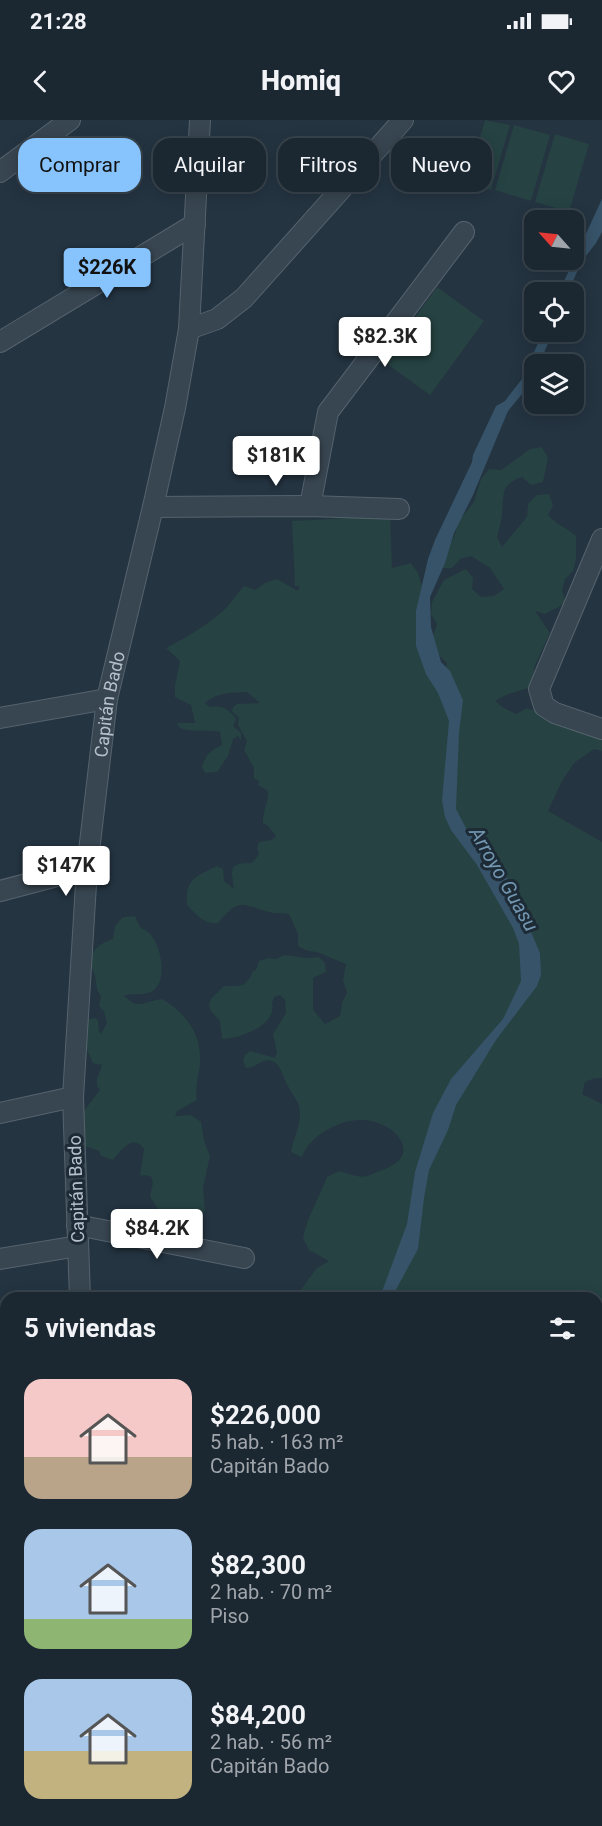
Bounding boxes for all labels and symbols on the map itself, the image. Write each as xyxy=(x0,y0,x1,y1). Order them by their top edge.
north arrow xyxy=(524,210,584,270)
pin: $226K xyxy=(65,248,149,299)
pin: $82.3K xyxy=(336,317,434,368)
pin: $181K xyxy=(234,436,318,487)
street label: Capitán Bado xyxy=(90,649,129,758)
water label: Arroyo Guasu xyxy=(464,822,544,936)
pin: $147K xyxy=(24,846,108,897)
street label: Capitán Bado xyxy=(64,1135,88,1243)
pin: $84.2K xyxy=(108,1209,206,1260)

